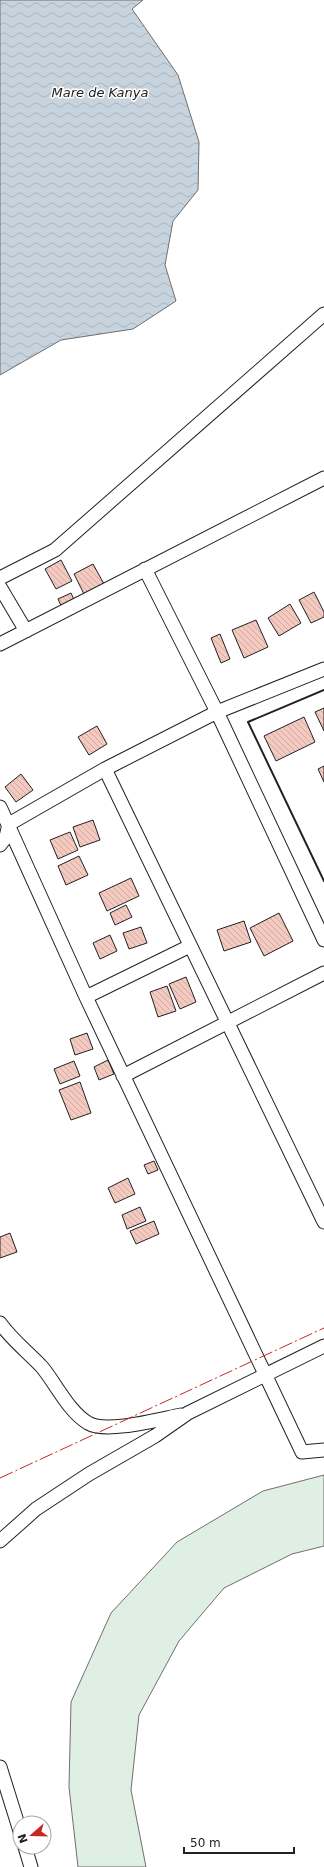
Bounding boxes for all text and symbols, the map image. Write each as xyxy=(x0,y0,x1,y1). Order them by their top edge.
water label: Mare de Kanya xyxy=(52,85,149,100)
north arrow xyxy=(12,1815,52,1855)
scale bar xyxy=(184,1829,294,1855)
text: N xyxy=(15,1832,31,1845)
text: 50 m xyxy=(190,1836,221,1850)

